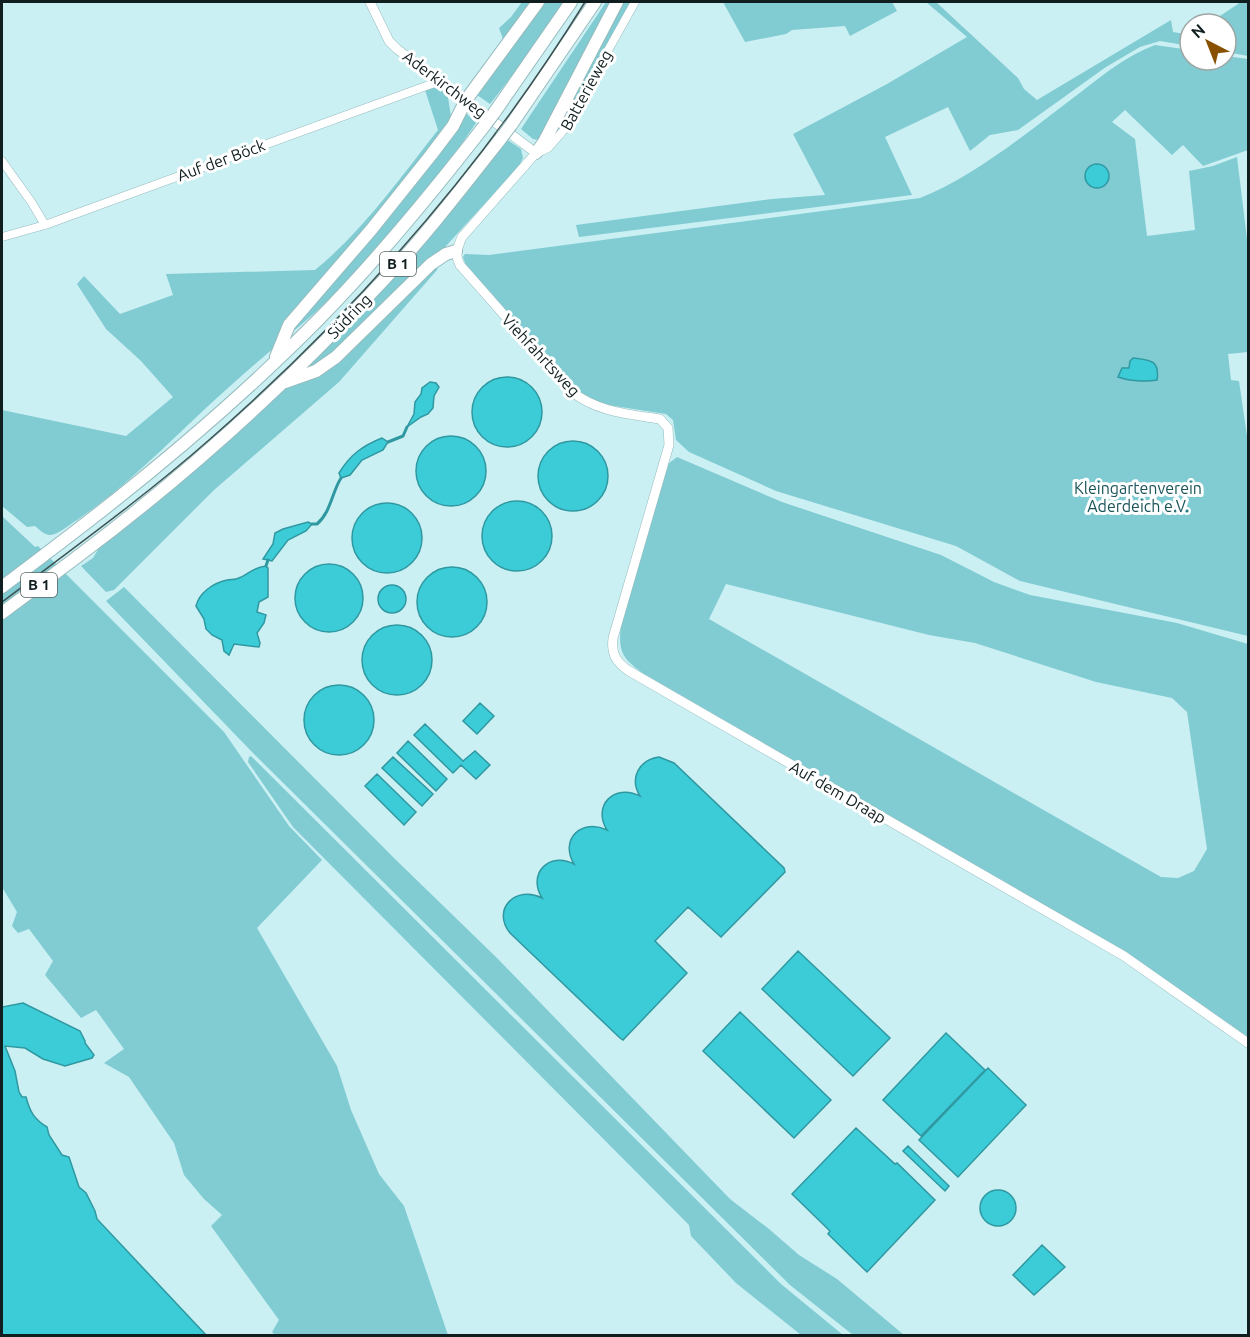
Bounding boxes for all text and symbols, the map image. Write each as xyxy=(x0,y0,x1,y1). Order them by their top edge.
north arrow xyxy=(1178,12,1238,72)
text: N xyxy=(1188,20,1208,42)
street label: Aderkirchweg xyxy=(400,47,490,121)
street label: Batterieweg xyxy=(557,47,615,133)
street label: Auf der Böck xyxy=(175,136,267,184)
road number: B 1 xyxy=(380,252,416,276)
street label: Südring xyxy=(323,290,375,342)
street label: Viehfahrtsweg xyxy=(498,310,584,400)
park label: Kleingartenverein Aderdeich e.V. xyxy=(1074,479,1202,515)
road number: B 1 xyxy=(21,573,57,597)
street label: Auf dem Draap xyxy=(787,757,889,827)

